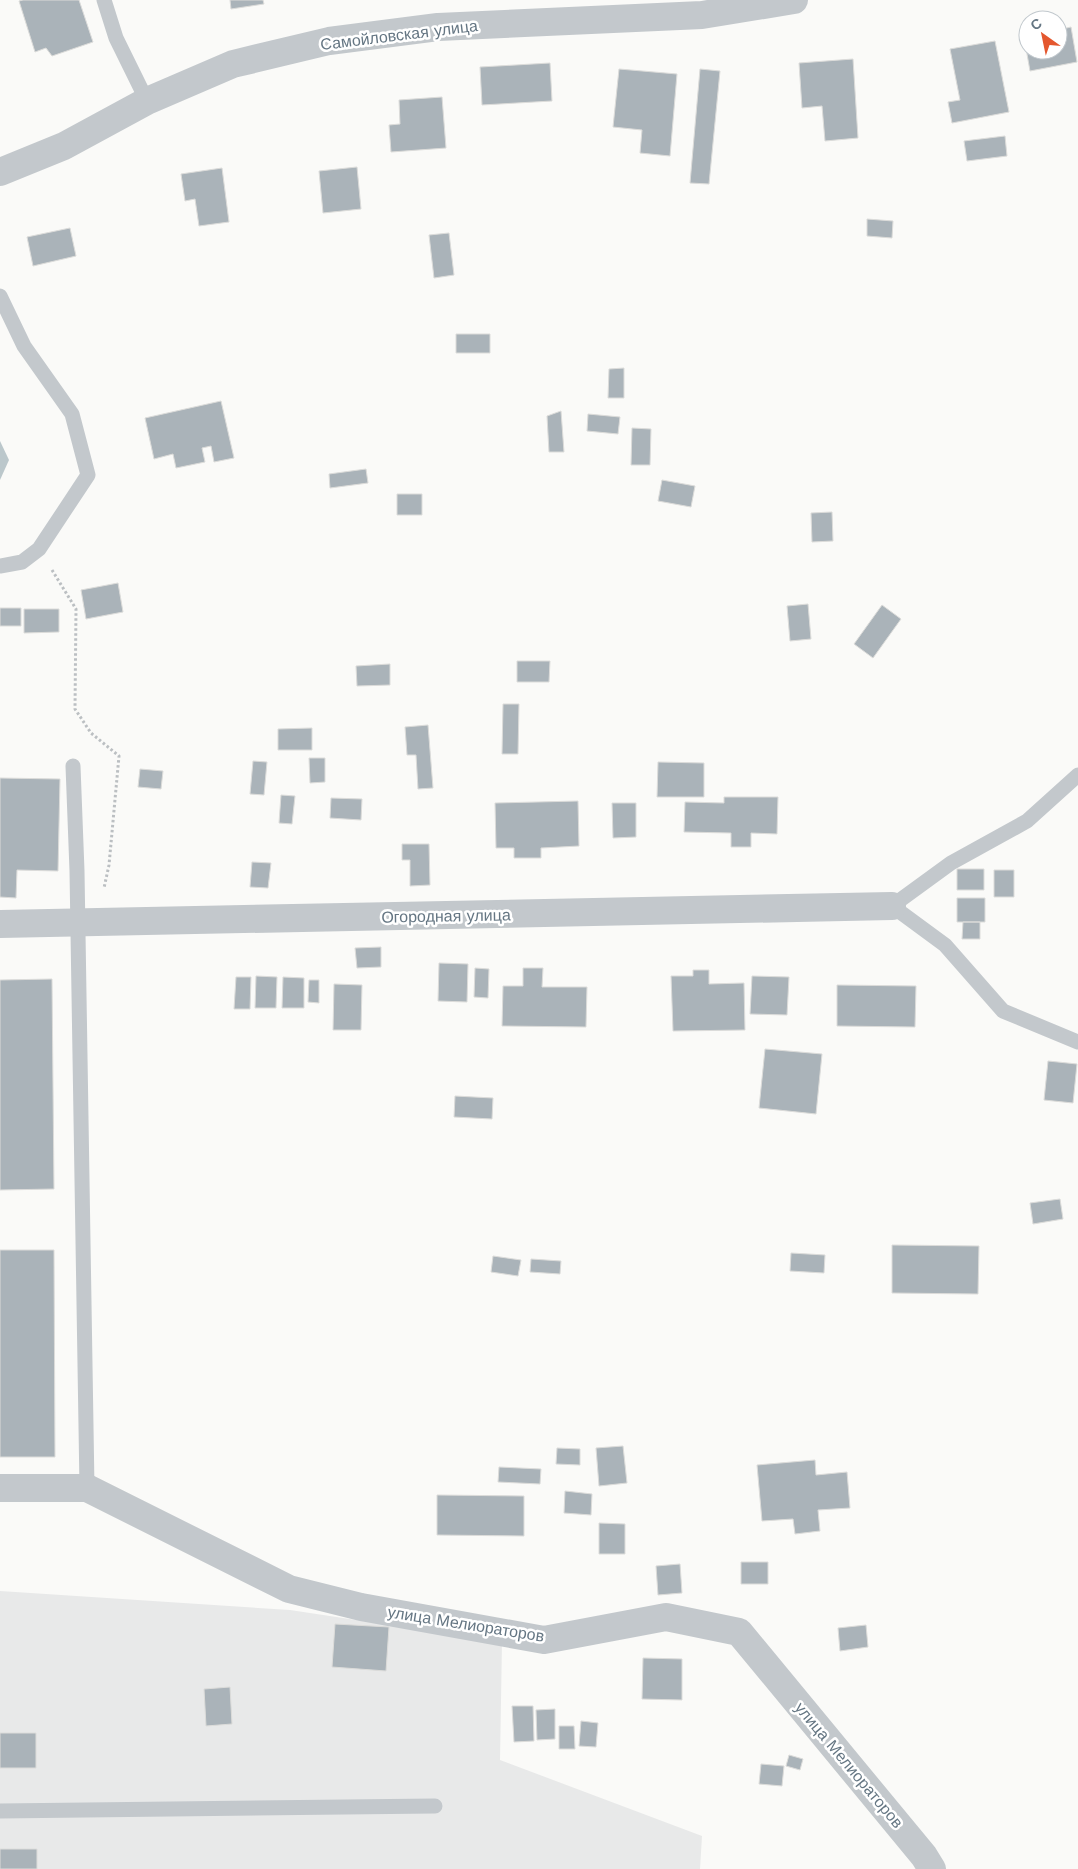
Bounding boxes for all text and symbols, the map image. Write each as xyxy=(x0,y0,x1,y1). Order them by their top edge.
north arrow xyxy=(1018,10,1068,60)
text: С xyxy=(1027,15,1045,34)
street label: Самойловская улица xyxy=(319,16,479,54)
street label: Огородная улица xyxy=(381,905,511,927)
street label: улица Мелиораторов xyxy=(386,1602,546,1646)
street label: улица Мелиораторов xyxy=(791,1698,907,1832)

